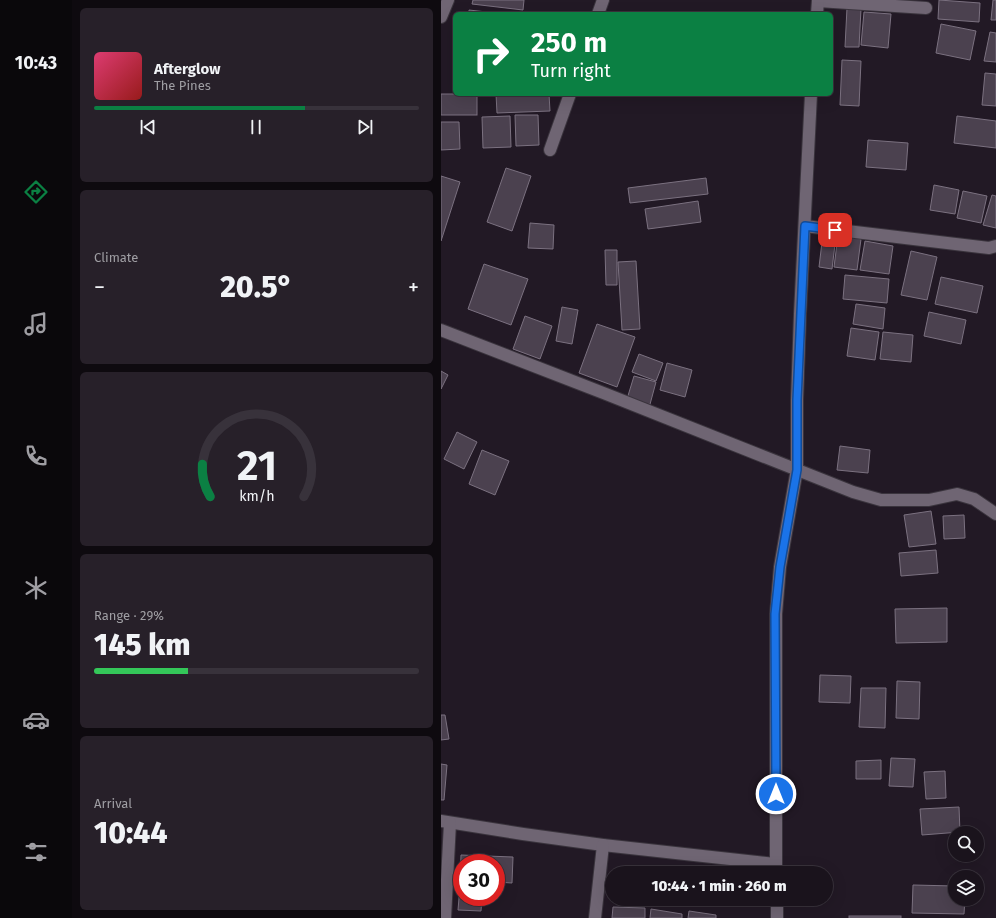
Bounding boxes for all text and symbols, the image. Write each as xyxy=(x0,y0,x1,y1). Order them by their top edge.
text: 250 m xyxy=(531,26,607,59)
icon: right xyxy=(465,28,517,80)
text: 10:43 xyxy=(15,52,57,74)
text: Afterglow xyxy=(154,60,220,78)
text: Turn right xyxy=(531,60,611,82)
text: The Pines xyxy=(154,78,211,93)
icon: previous xyxy=(137,116,159,138)
icon: pause xyxy=(245,116,267,138)
icon: next xyxy=(354,116,376,138)
icon: directions xyxy=(22,178,50,206)
pin xyxy=(818,213,852,247)
icon: arrive xyxy=(824,219,846,241)
text: Climate xyxy=(94,250,138,265)
text: 20.5° xyxy=(220,269,293,305)
text: − xyxy=(94,274,105,301)
text: + xyxy=(408,274,419,301)
icon: music xyxy=(22,310,50,338)
text: 21 xyxy=(237,441,276,491)
icon: phone xyxy=(22,442,50,470)
text: km/h xyxy=(239,488,274,505)
icon: climate xyxy=(22,574,50,602)
text: Range · 29% xyxy=(94,608,164,623)
text: 145 km xyxy=(94,627,191,663)
icon: car xyxy=(22,706,50,734)
position arrow xyxy=(755,773,797,815)
text: Arrival xyxy=(94,796,132,811)
text: 10:44 xyxy=(94,815,168,851)
map controls xyxy=(948,826,984,906)
button: search xyxy=(948,826,984,862)
icon: filters xyxy=(22,838,50,866)
speed limit sign: 30 xyxy=(453,854,505,906)
button: layers xyxy=(948,870,984,906)
text: 10:44 · 1 min · 260 m xyxy=(651,877,787,895)

